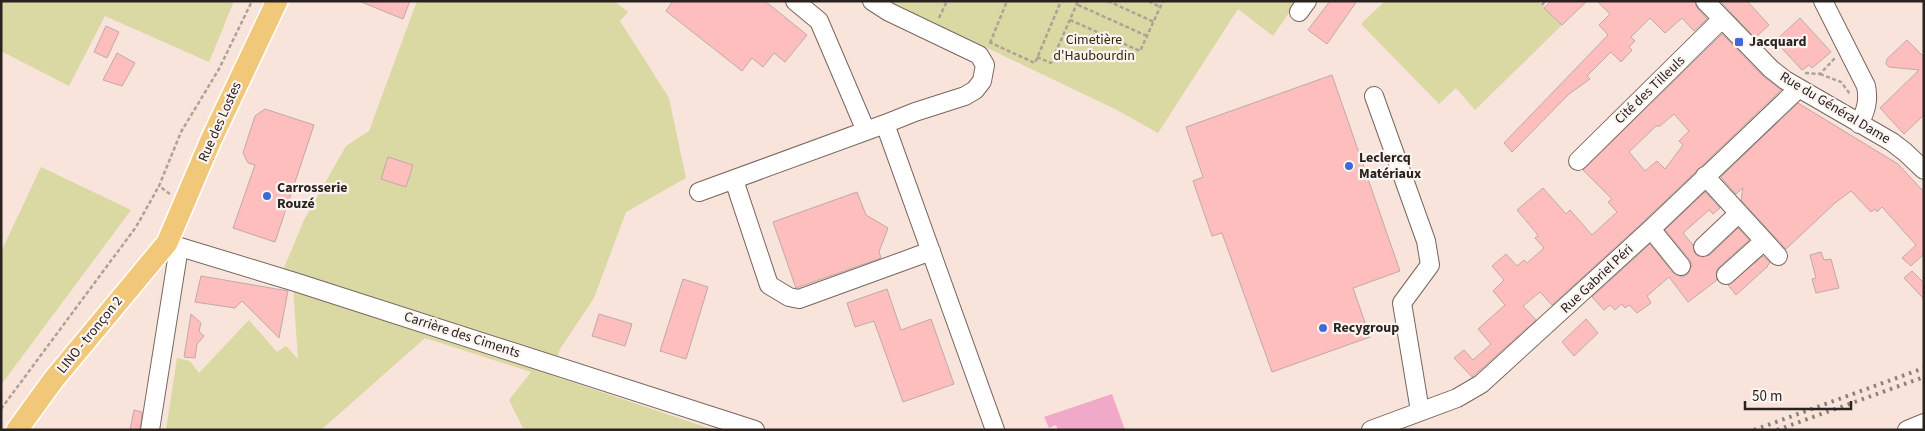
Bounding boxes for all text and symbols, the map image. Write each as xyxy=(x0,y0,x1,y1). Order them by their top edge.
park label: Cimetière d'Haubourdin xyxy=(1053,30,1135,66)
place label: Jacquard xyxy=(1749,32,1806,52)
marker: Jacquard xyxy=(1733,36,1745,48)
street label: Cité des Tilleuls xyxy=(1610,51,1690,129)
street label: Rue du Général Dame xyxy=(1776,67,1894,149)
street label: Rue des Lostes xyxy=(193,79,247,165)
place label: Leclercq Matériaux xyxy=(1359,148,1421,184)
marker: Leclercq Matériaux xyxy=(1343,160,1355,172)
place label: Carrosserie Rouzé xyxy=(277,178,348,214)
marker: Carrosserie Rouzé xyxy=(261,190,273,202)
street label: Rue Gabriel Péri xyxy=(1556,240,1638,318)
street label: LINO - tronçon 2 xyxy=(52,292,128,378)
street label: Carrière des Ciments xyxy=(401,307,523,363)
place label: Recygroup xyxy=(1333,318,1399,338)
marker: Recygroup xyxy=(1317,322,1329,334)
scale bar xyxy=(1745,378,1851,410)
text: 50 m xyxy=(1752,386,1782,407)

